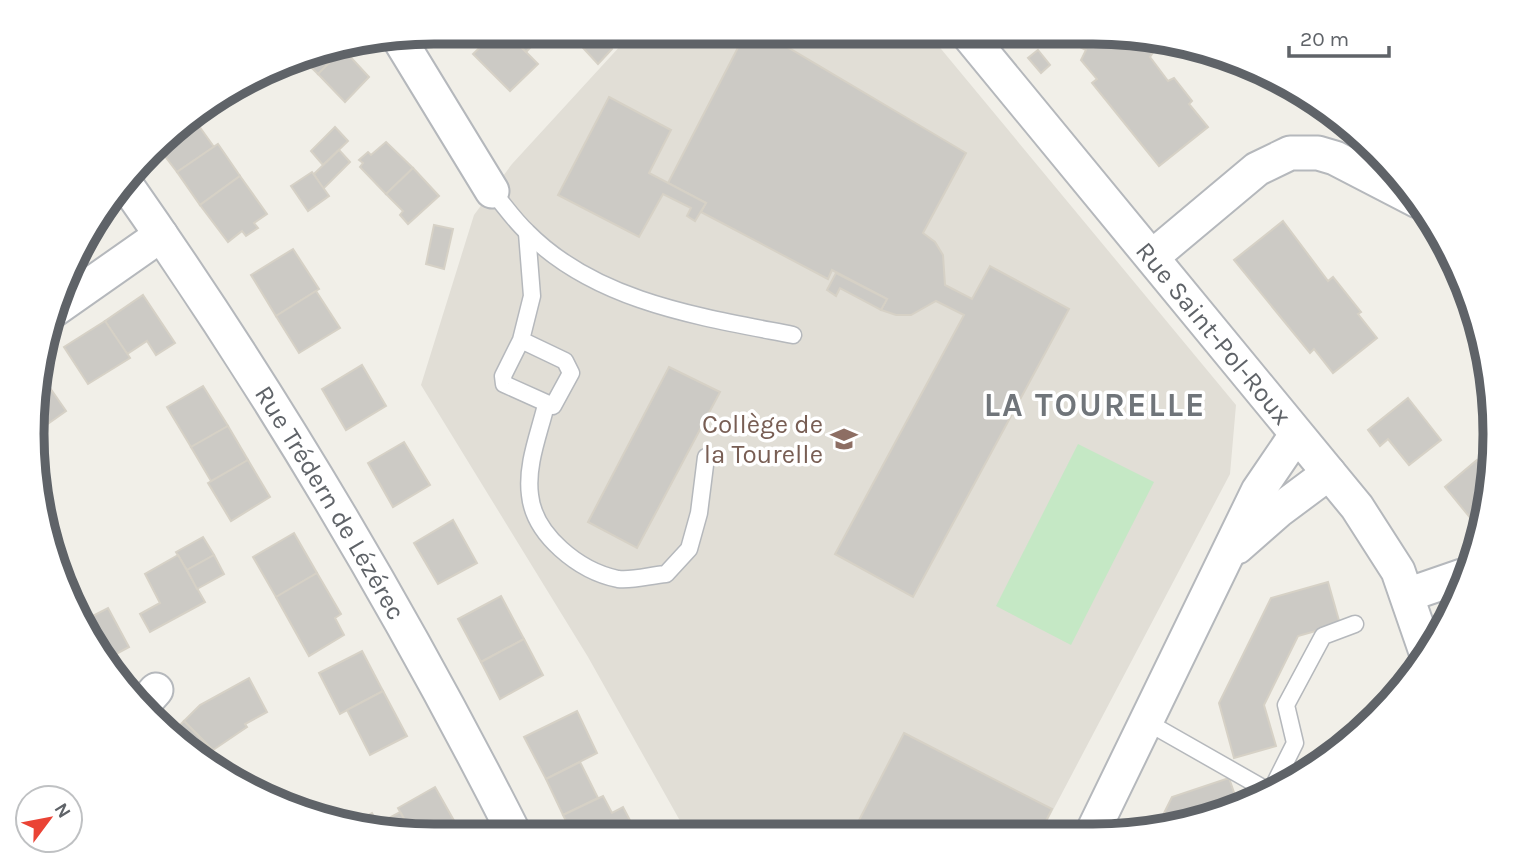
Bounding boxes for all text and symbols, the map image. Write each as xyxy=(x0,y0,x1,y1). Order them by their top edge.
scale bar xyxy=(1289,14,1389,58)
text: 20 m xyxy=(1300,27,1349,51)
street label: Rue Saint-Pol-Roux xyxy=(1129,236,1298,431)
street label: Rue Trédern de Lézérec xyxy=(248,380,412,625)
district label: LA TOURELLE xyxy=(984,386,1206,424)
place label: Collège de la Tourelle xyxy=(702,409,823,470)
school or university icon: Collège de la Tourelle xyxy=(829,424,859,454)
north arrow xyxy=(14,784,84,854)
text: N xyxy=(50,799,76,822)

